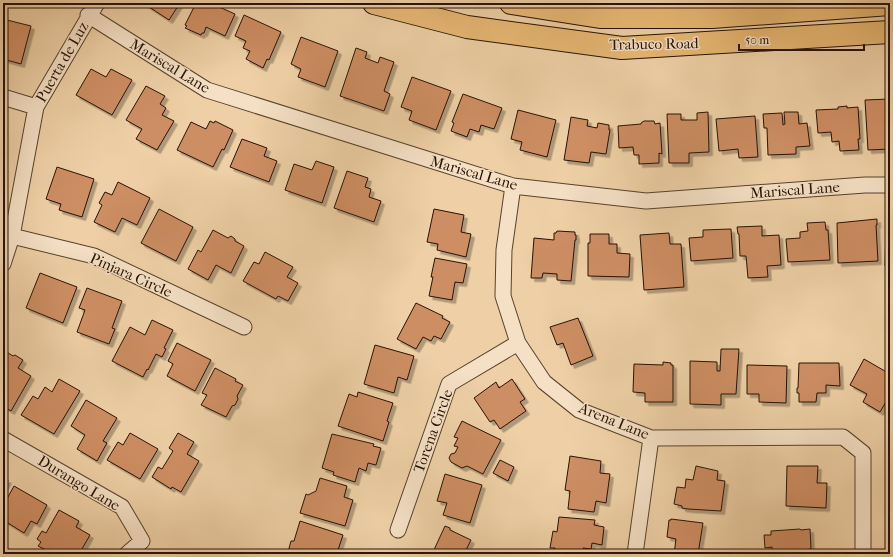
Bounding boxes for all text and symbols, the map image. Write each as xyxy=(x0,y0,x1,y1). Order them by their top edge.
street label: Puerta de Luz xyxy=(32,18,92,105)
scale bar xyxy=(739,26,864,52)
text: 50 m xyxy=(745,33,769,47)
street label: Trabuco Road xyxy=(609,34,700,54)
street label: Mariscal Lane xyxy=(127,35,214,97)
street label: Mariscal Lane xyxy=(428,152,520,194)
street label: Mariscal Lane xyxy=(749,178,841,202)
street label: Pinjara Circle xyxy=(87,249,175,301)
street label: Torena Circle xyxy=(410,386,457,475)
street label: Arena Lane xyxy=(575,398,652,443)
street label: Durango Lane xyxy=(35,451,124,515)

